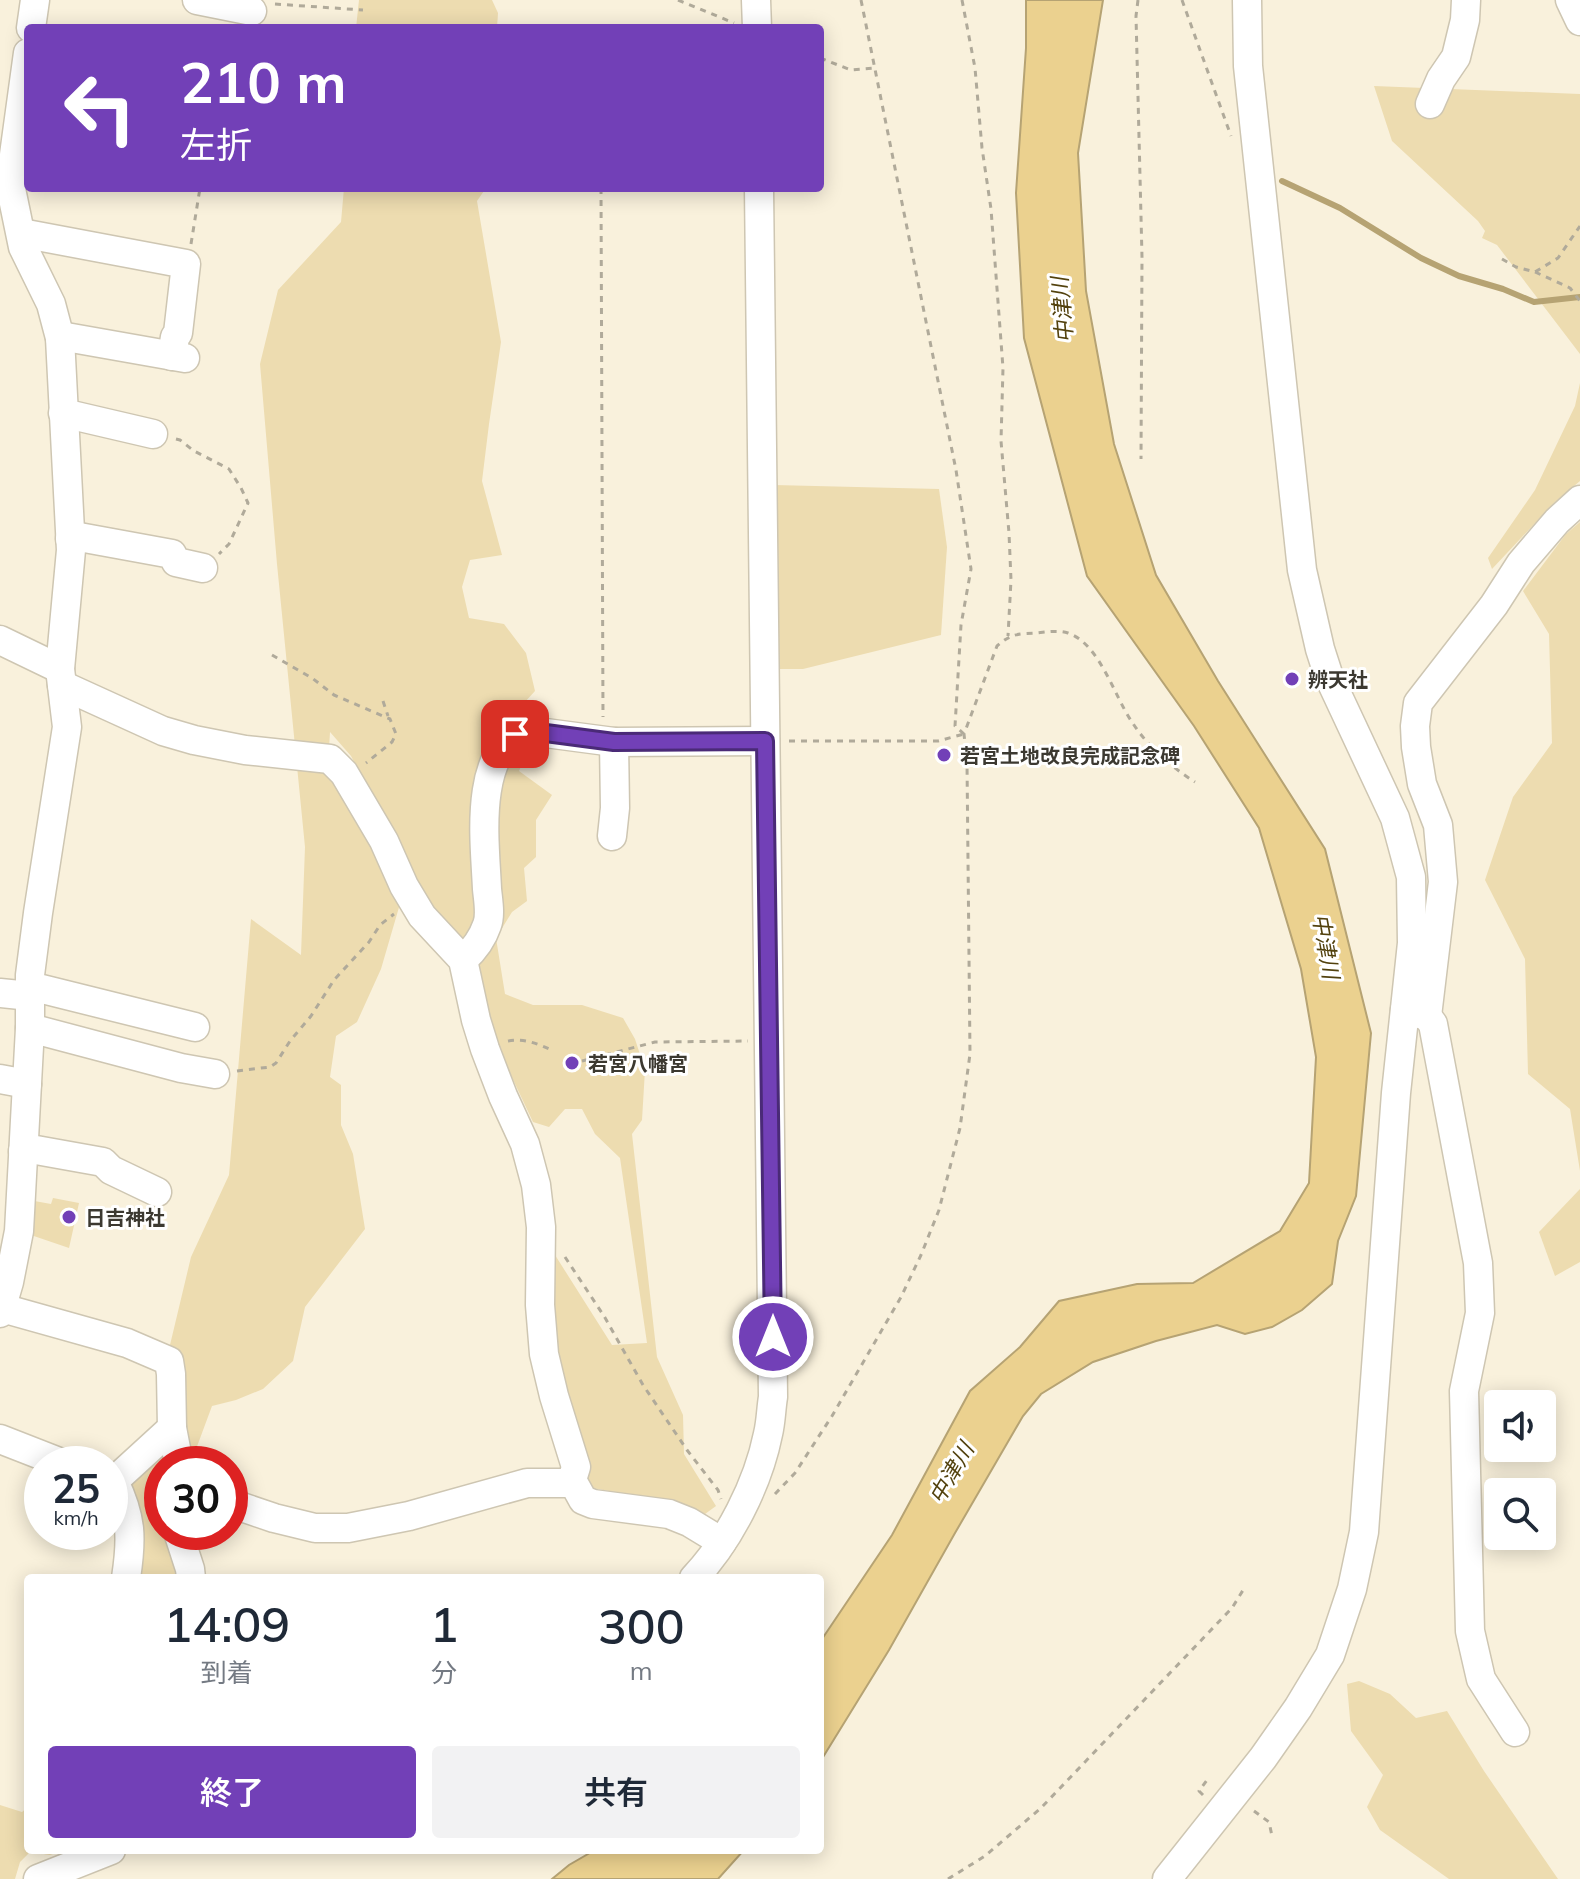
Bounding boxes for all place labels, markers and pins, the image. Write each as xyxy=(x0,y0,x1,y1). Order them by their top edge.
place label: 辨天社 xyxy=(1308,667,1368,692)
marker: 辨天社 xyxy=(1283,670,1301,688)
pin xyxy=(481,700,549,768)
place label: 若宮土地改良完成記念碑 xyxy=(960,743,1180,768)
marker: 若宮土地改良完成記念碑 xyxy=(935,746,953,764)
place label: 若宮八幡宮 xyxy=(588,1051,688,1076)
marker: 若宮八幡宮 xyxy=(563,1054,581,1072)
place label: 日吉神社 xyxy=(85,1205,165,1230)
marker: 日吉神社 xyxy=(60,1208,78,1226)

